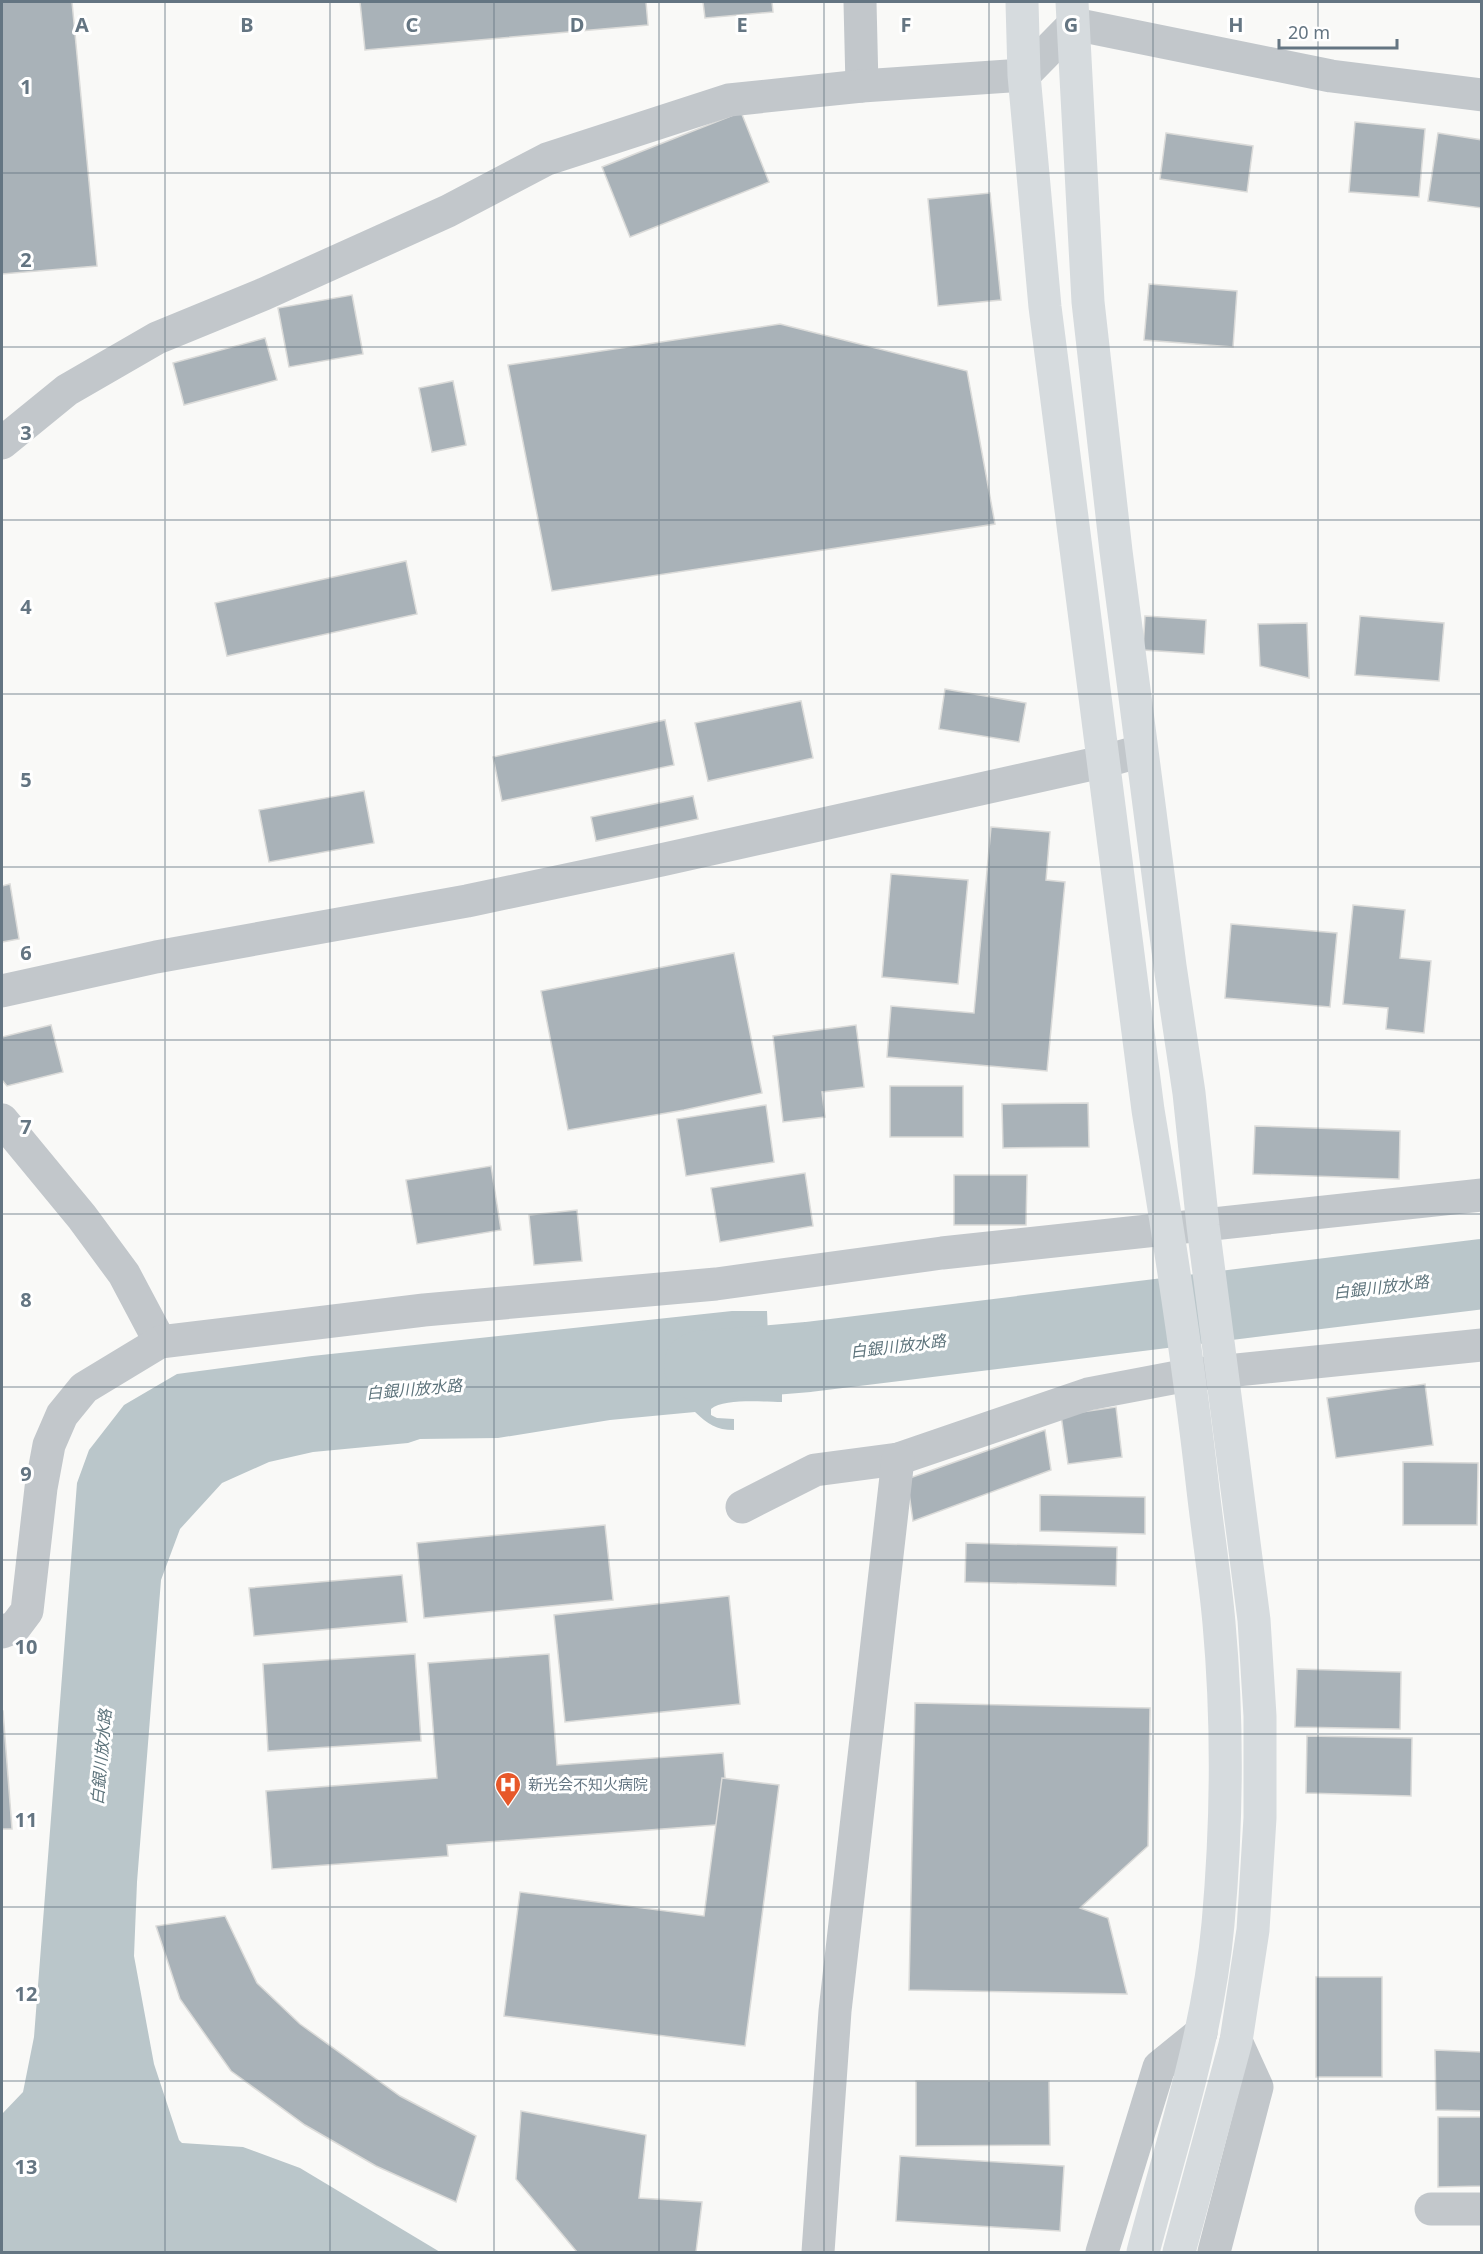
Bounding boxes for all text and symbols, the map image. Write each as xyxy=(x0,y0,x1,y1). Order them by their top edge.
text: A xyxy=(75,11,89,38)
text: B xyxy=(240,11,254,38)
text: C xyxy=(406,11,419,38)
text: D xyxy=(570,11,584,38)
text: E xyxy=(736,11,748,38)
text: F xyxy=(901,11,911,38)
text: G xyxy=(1064,11,1078,38)
text: H xyxy=(1228,11,1244,38)
scale bar xyxy=(1279,12,1398,50)
text: 20 m xyxy=(1288,20,1330,44)
text: 1 xyxy=(20,73,32,100)
text: 2 xyxy=(20,246,32,273)
text: 3 xyxy=(20,419,32,446)
text: 4 xyxy=(20,593,32,620)
text: 5 xyxy=(20,766,32,793)
text: 6 xyxy=(20,939,32,966)
text: 7 xyxy=(20,1113,32,1140)
water label: 白銀川放水路 xyxy=(1332,1270,1432,1304)
text: 8 xyxy=(20,1286,32,1313)
water label: 白銀川放水路 xyxy=(849,1329,949,1363)
water label: 白銀川放水路 xyxy=(365,1374,465,1404)
text: 9 xyxy=(20,1460,32,1487)
text: 10 xyxy=(15,1633,37,1660)
water label: 白銀川放水路 xyxy=(86,1706,116,1806)
hospital icon: 新光会不知火病院 xyxy=(493,1770,523,1808)
place label: 新光会不知火病院 xyxy=(528,1774,648,1794)
text: 11 xyxy=(15,1806,37,1833)
text: 12 xyxy=(15,1980,37,2007)
text: 13 xyxy=(15,2153,37,2180)

